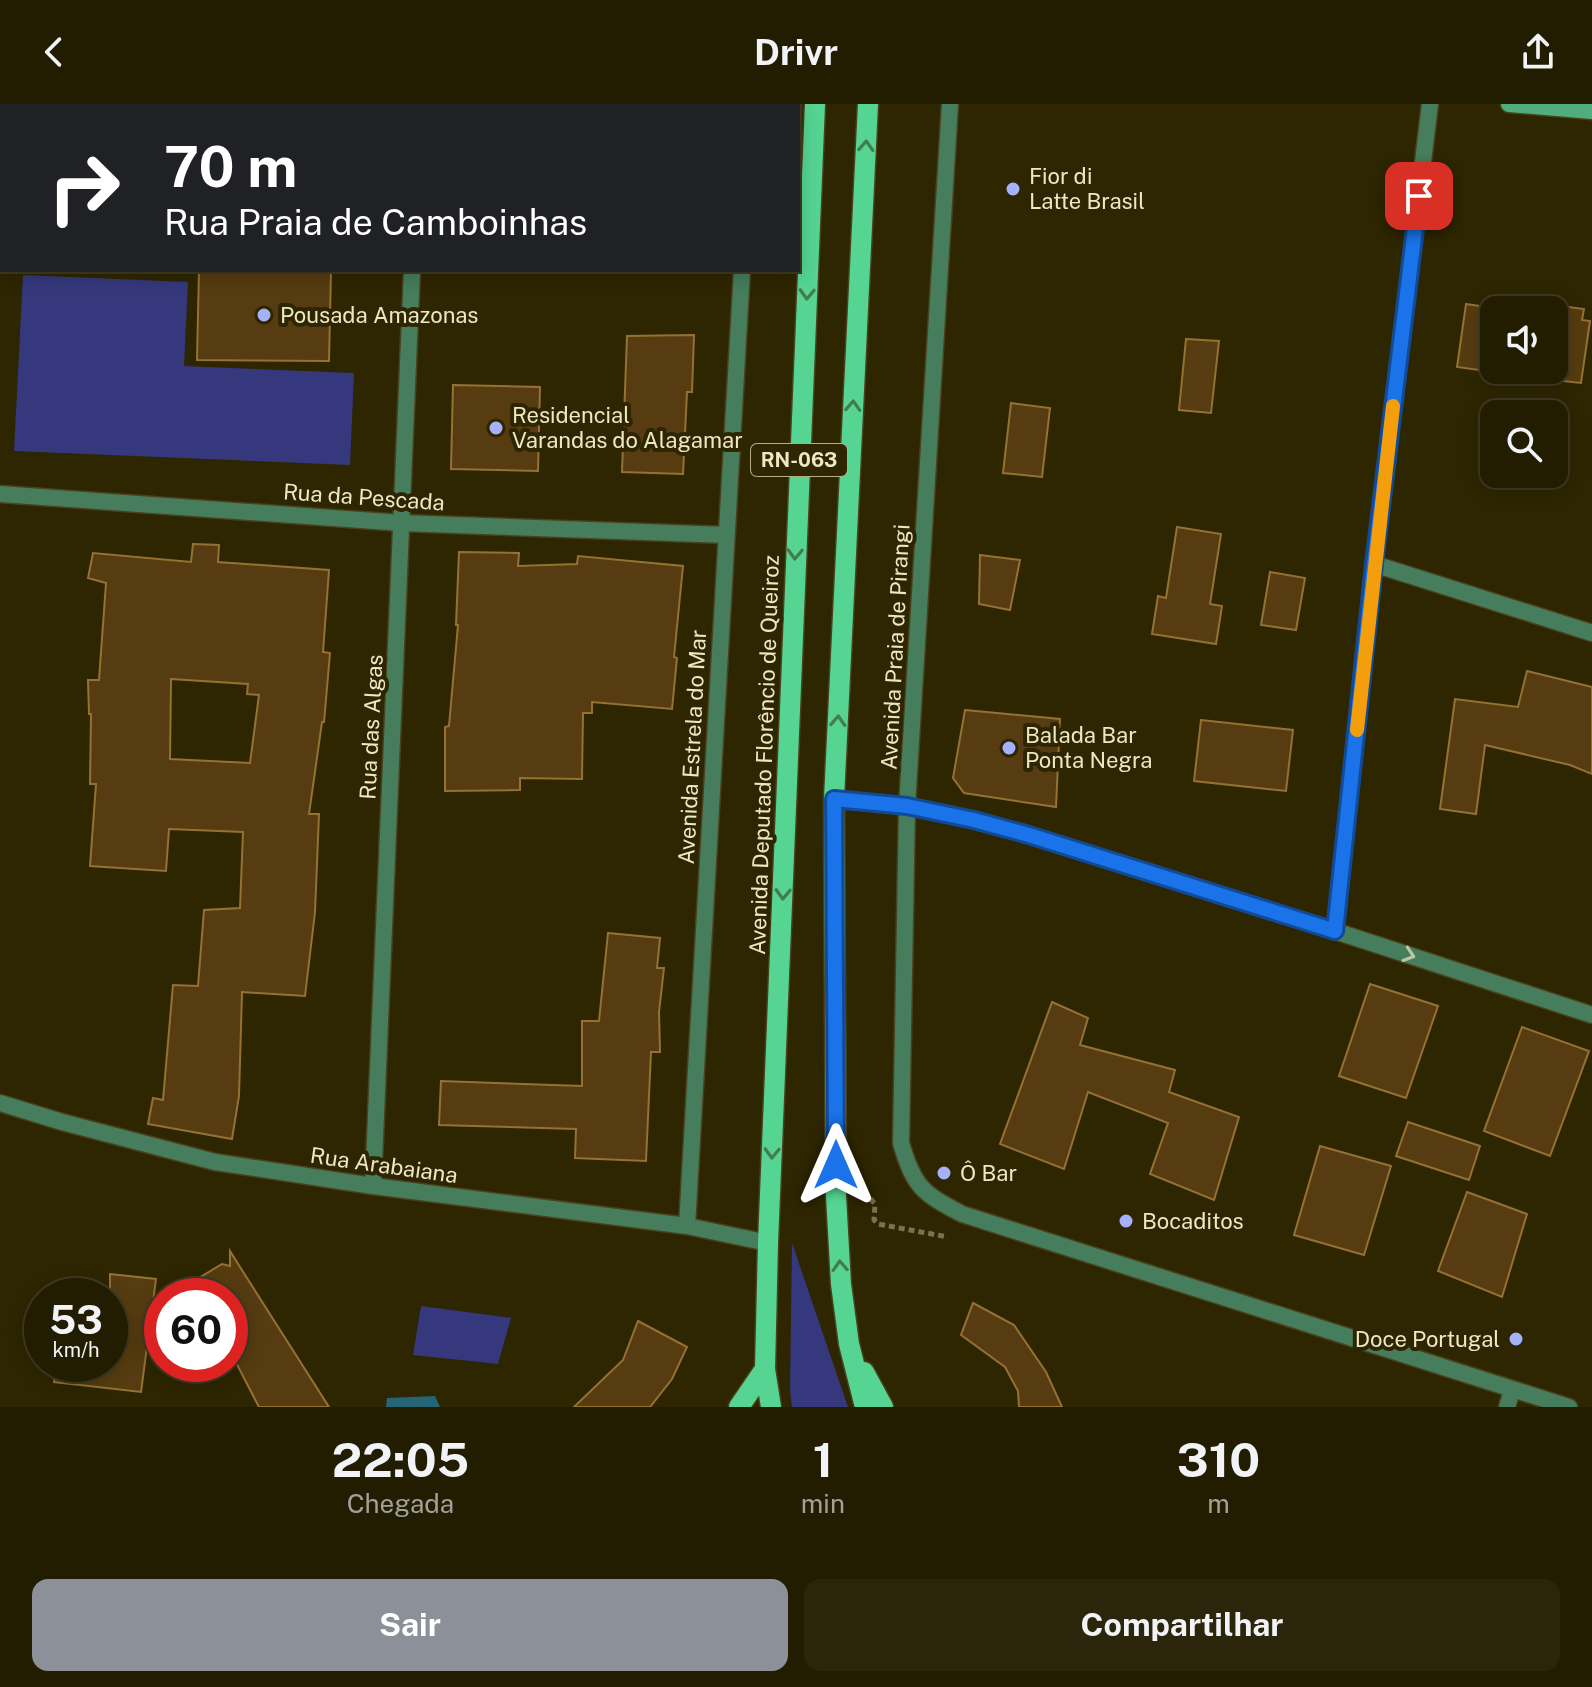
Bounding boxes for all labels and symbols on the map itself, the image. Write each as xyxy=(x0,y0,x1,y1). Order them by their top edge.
one-way arrow xyxy=(857,139,874,152)
pin xyxy=(1385,162,1453,230)
place label: Fior di Latte Brasil xyxy=(1029,163,1145,214)
marker: Fior di Latte Brasil xyxy=(1004,180,1022,198)
one-way arrow xyxy=(798,288,815,301)
place label: Pousada Amazonas xyxy=(280,302,478,328)
marker: Pousada Amazonas xyxy=(255,306,273,324)
one-way arrow xyxy=(845,399,862,412)
place label: Residencial Varandas do Alagamar xyxy=(512,402,743,453)
marker: Residencial Varandas do Alagamar xyxy=(487,419,505,437)
road number: RN-063 xyxy=(751,444,847,476)
street label: Rua da Pescada xyxy=(282,478,446,516)
street label: Avenida Praia de Pirangi xyxy=(876,523,914,771)
one-way arrow xyxy=(787,548,804,561)
street label: Avenida Deputado Florêncio de Queiroz xyxy=(744,554,784,956)
street label: Avenida Estrela do Mar xyxy=(673,629,711,865)
street label: Rua das Algas xyxy=(354,654,388,800)
one-way arrow xyxy=(829,714,846,727)
place label: Balada Bar Ponta Negra xyxy=(1025,722,1152,773)
marker: Balada Bar Ponta Negra xyxy=(1000,739,1018,757)
one-way arrow xyxy=(775,888,792,901)
one-way arrow xyxy=(1402,946,1416,962)
position arrow xyxy=(794,1123,878,1207)
street label: Rua Arabaiana xyxy=(309,1142,459,1188)
one-way arrow xyxy=(764,1147,781,1160)
place label: Ô Bar xyxy=(960,1160,1017,1186)
marker: Ô Bar xyxy=(935,1164,953,1182)
place label: Bocaditos xyxy=(1142,1208,1244,1234)
marker: Bocaditos xyxy=(1117,1212,1135,1230)
one-way arrow xyxy=(832,1259,849,1272)
speed limit sign: 60 xyxy=(144,1278,248,1382)
place label: Doce Portugal xyxy=(1355,1326,1500,1352)
marker: Doce Portugal xyxy=(1507,1330,1525,1348)

